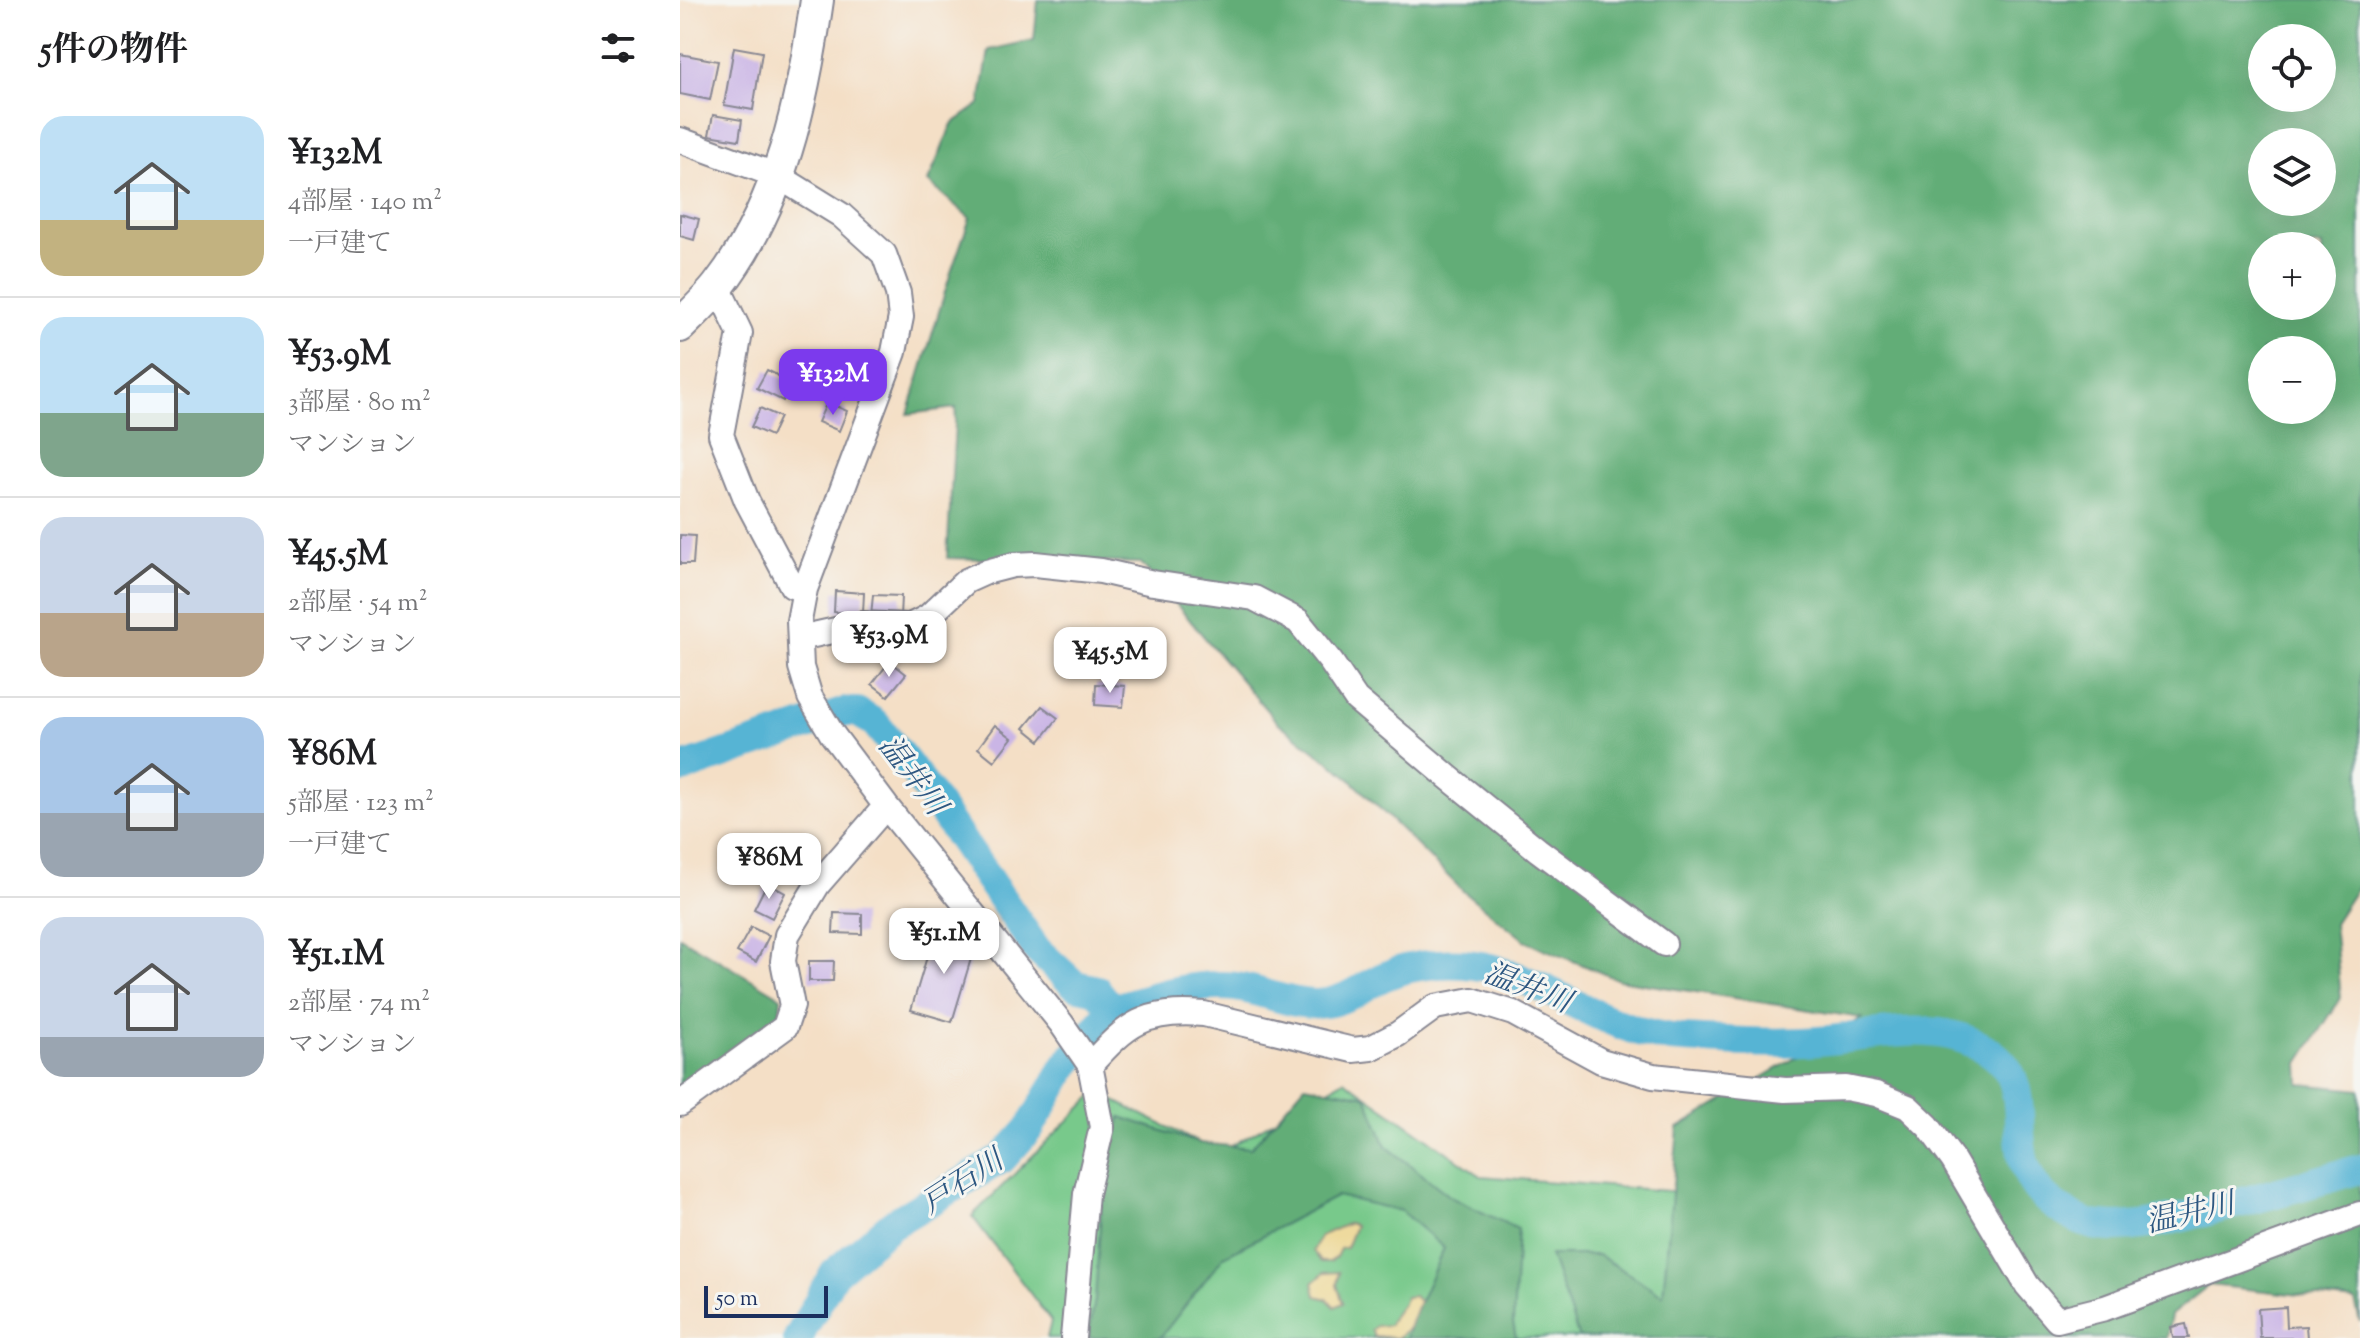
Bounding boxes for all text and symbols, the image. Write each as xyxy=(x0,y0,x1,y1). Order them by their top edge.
map controls xyxy=(2248,24,2336,424)
button: locate xyxy=(2248,24,2336,112)
icon: filters xyxy=(596,26,640,70)
text: 5件の物件 xyxy=(40,27,188,76)
button: layers xyxy=(2248,128,2336,216)
text: ¥132M xyxy=(288,130,382,179)
icon: home xyxy=(104,148,200,244)
text: 4部屋 · 140 m² xyxy=(288,184,442,221)
text: 一戸建て xyxy=(288,226,392,263)
button: + xyxy=(2248,232,2336,320)
text: ¥53.9M xyxy=(288,331,391,380)
button: − xyxy=(2248,336,2336,424)
icon: home xyxy=(104,349,200,445)
pin: ¥132M xyxy=(777,349,889,417)
text: ¥132M xyxy=(797,356,869,393)
text: 3部屋 · 80 m² xyxy=(288,385,431,422)
text: マンション xyxy=(288,427,417,464)
text: ¥45.5M xyxy=(288,531,388,580)
icon: home xyxy=(104,549,200,645)
text: 2部屋 · 54 m² xyxy=(288,585,428,622)
pin: ¥53.9M xyxy=(824,611,954,679)
text: ¥53.9M xyxy=(850,618,928,655)
text: マンション xyxy=(288,627,417,664)
pin: ¥45.5M xyxy=(1045,627,1175,695)
text: ¥45.5M xyxy=(1072,634,1148,671)
water label: 温井川 xyxy=(867,728,957,828)
text: ¥86M xyxy=(288,731,377,780)
icon: home xyxy=(104,749,200,845)
text: 5部屋 · 123 m² xyxy=(288,785,434,822)
text: 一戸建て xyxy=(288,827,392,864)
pin: ¥86M xyxy=(722,833,816,901)
text: ¥86M xyxy=(735,840,803,877)
pin: ¥51.1M xyxy=(879,908,1009,976)
text: ¥51.1M xyxy=(907,915,981,952)
text: ¥51.1M xyxy=(288,931,384,980)
icon: home xyxy=(104,949,200,1045)
water label: 温井川 xyxy=(1477,953,1580,1027)
text: 2部屋 · 74 m² xyxy=(288,985,430,1022)
text: マンション xyxy=(288,1027,417,1064)
water label: 戸石川 xyxy=(914,1139,1015,1226)
water label: 温井川 xyxy=(2142,1183,2242,1246)
scale bar xyxy=(704,1282,828,1318)
text: 50 m xyxy=(716,1284,758,1316)

